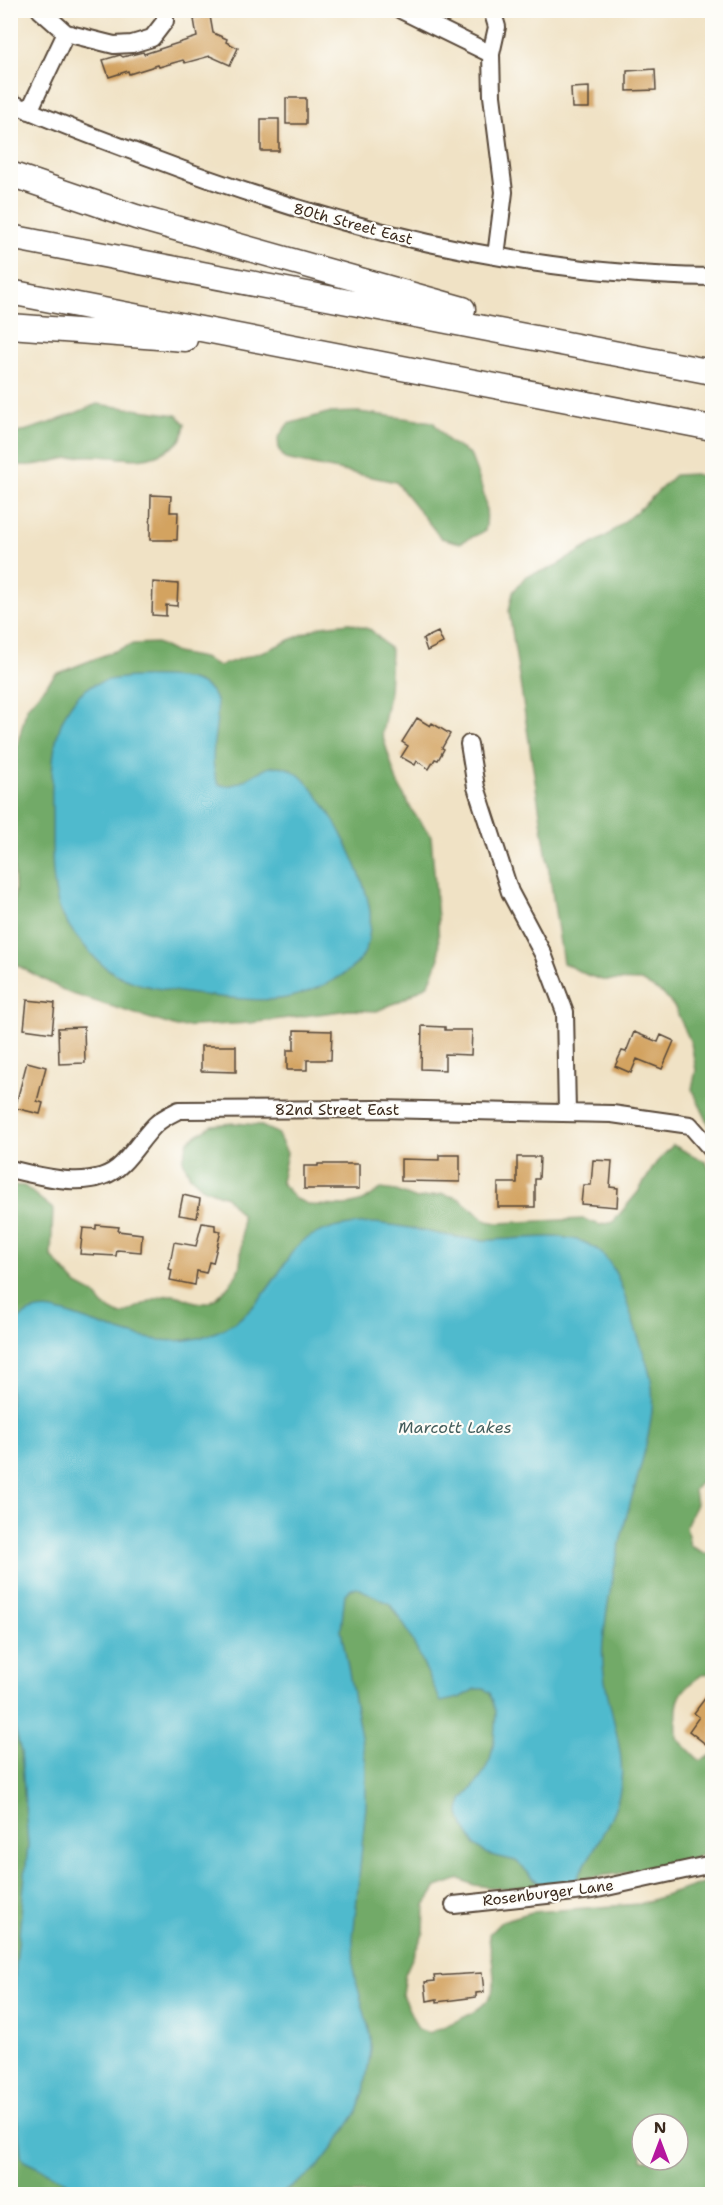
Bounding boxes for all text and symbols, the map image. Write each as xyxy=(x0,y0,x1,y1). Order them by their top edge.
street label: 80th Street East xyxy=(291,198,415,250)
street label: 82nd Street East xyxy=(275,1100,399,1120)
water label: Marcott Lakes xyxy=(398,1417,512,1438)
street label: Rosenburger Lane xyxy=(481,1875,615,1911)
north arrow xyxy=(630,2112,690,2172)
text: N xyxy=(654,2117,666,2138)

